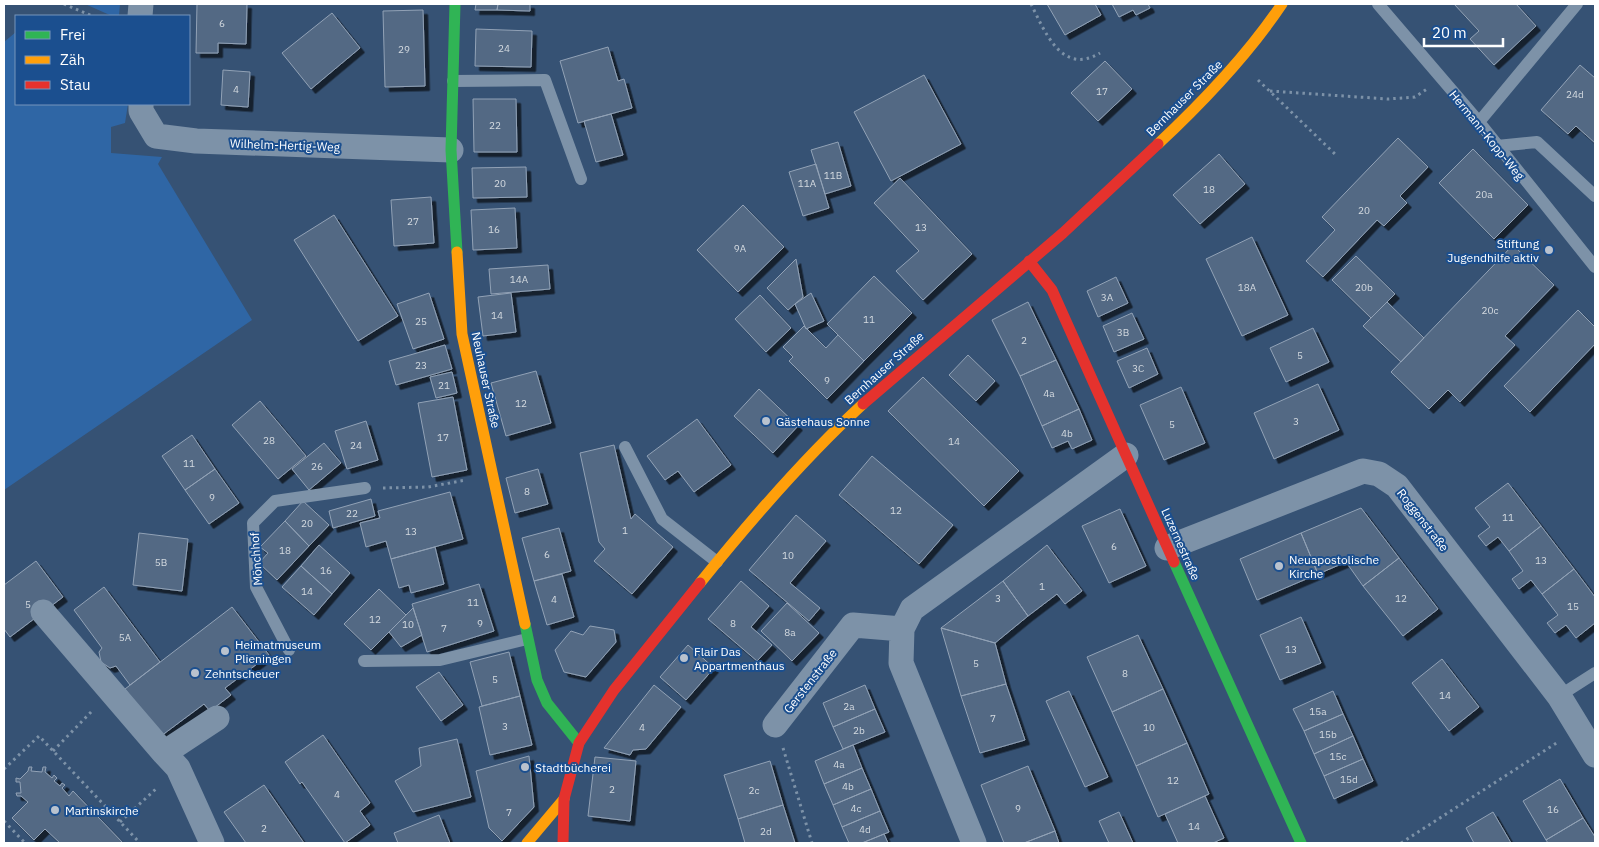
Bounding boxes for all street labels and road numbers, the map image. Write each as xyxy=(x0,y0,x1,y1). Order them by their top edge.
street label: Bernhauser Straße xyxy=(1143,56,1226,139)
street label: Hermann-Kopp-Weg xyxy=(1446,87,1528,183)
street label: Wilhelm-Hertig-Weg xyxy=(230,136,341,154)
street label: Bernhauser Straße xyxy=(841,328,927,408)
street label: Neuhauser Straße xyxy=(468,331,504,430)
street label: Roggenstraße xyxy=(1394,486,1452,555)
street label: Luzernestraße xyxy=(1158,506,1204,583)
street label: Mönchhof xyxy=(247,532,265,586)
street label: Gerstenstraße xyxy=(780,645,840,716)

